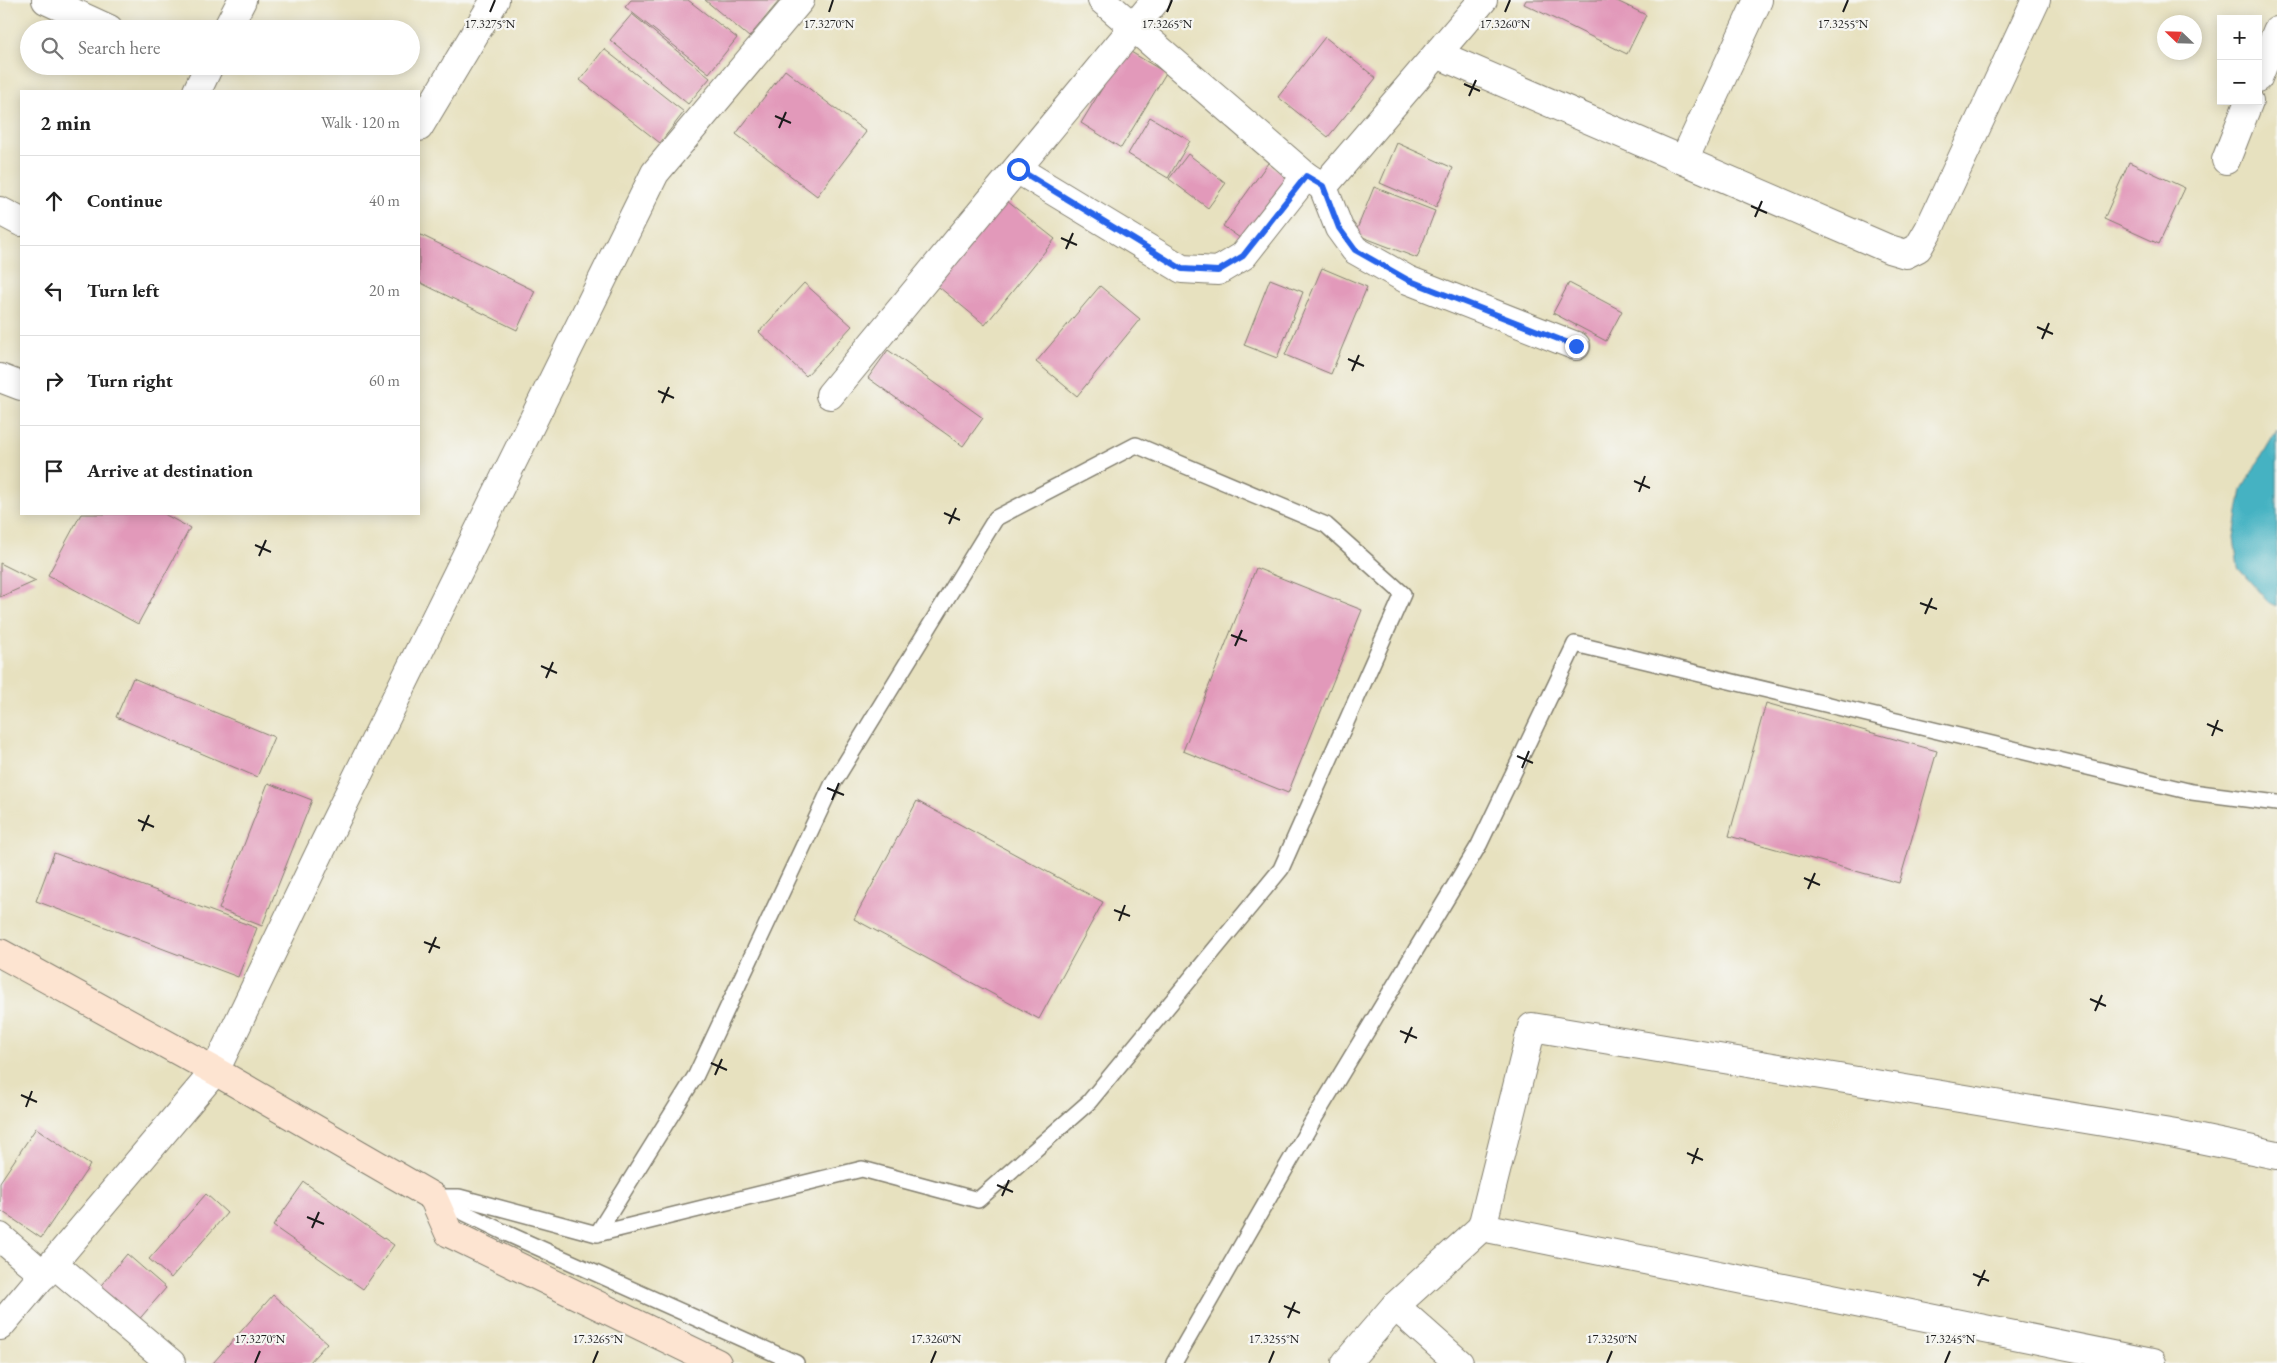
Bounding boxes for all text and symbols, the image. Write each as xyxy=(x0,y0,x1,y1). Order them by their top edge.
north arrow xyxy=(2157,15,2202,60)
map controls xyxy=(2217,15,2262,105)
button: + xyxy=(2217,15,2262,60)
text: 17.3275°N xyxy=(465,16,516,32)
text: 17.3270°N xyxy=(804,16,855,32)
text: 17.3265°N xyxy=(1142,16,1193,32)
text: 17.3260°N xyxy=(1480,16,1531,32)
text: 17.3255°N xyxy=(1818,16,1869,32)
search box xyxy=(20,20,420,75)
icon: search xyxy=(38,34,66,62)
text: Search here xyxy=(78,35,160,60)
button: − xyxy=(2217,60,2262,105)
text: 2 min xyxy=(40,109,91,136)
text: Walk · 120 m xyxy=(321,112,400,133)
route start xyxy=(1007,158,1030,181)
icon: ahead xyxy=(40,187,68,215)
text: Continue xyxy=(87,188,162,213)
text: 40 m xyxy=(369,190,400,211)
icon: left xyxy=(40,277,68,305)
text: Turn left xyxy=(87,278,159,303)
text: 20 m xyxy=(369,280,400,301)
route end xyxy=(1565,335,1588,358)
icon: right xyxy=(40,367,68,395)
text: Turn right xyxy=(87,368,173,393)
text: 60 m xyxy=(369,370,400,391)
icon: arrive xyxy=(40,457,68,485)
text: Arrive at destination xyxy=(87,458,253,483)
text: 17.3270°N xyxy=(235,1331,286,1347)
text: 17.3265°N xyxy=(573,1331,624,1347)
text: 17.3260°N xyxy=(911,1331,962,1347)
text: 17.3255°N xyxy=(1249,1331,1300,1347)
text: 17.3250°N xyxy=(1587,1331,1638,1347)
text: 17.3245°N xyxy=(1925,1331,1976,1347)

